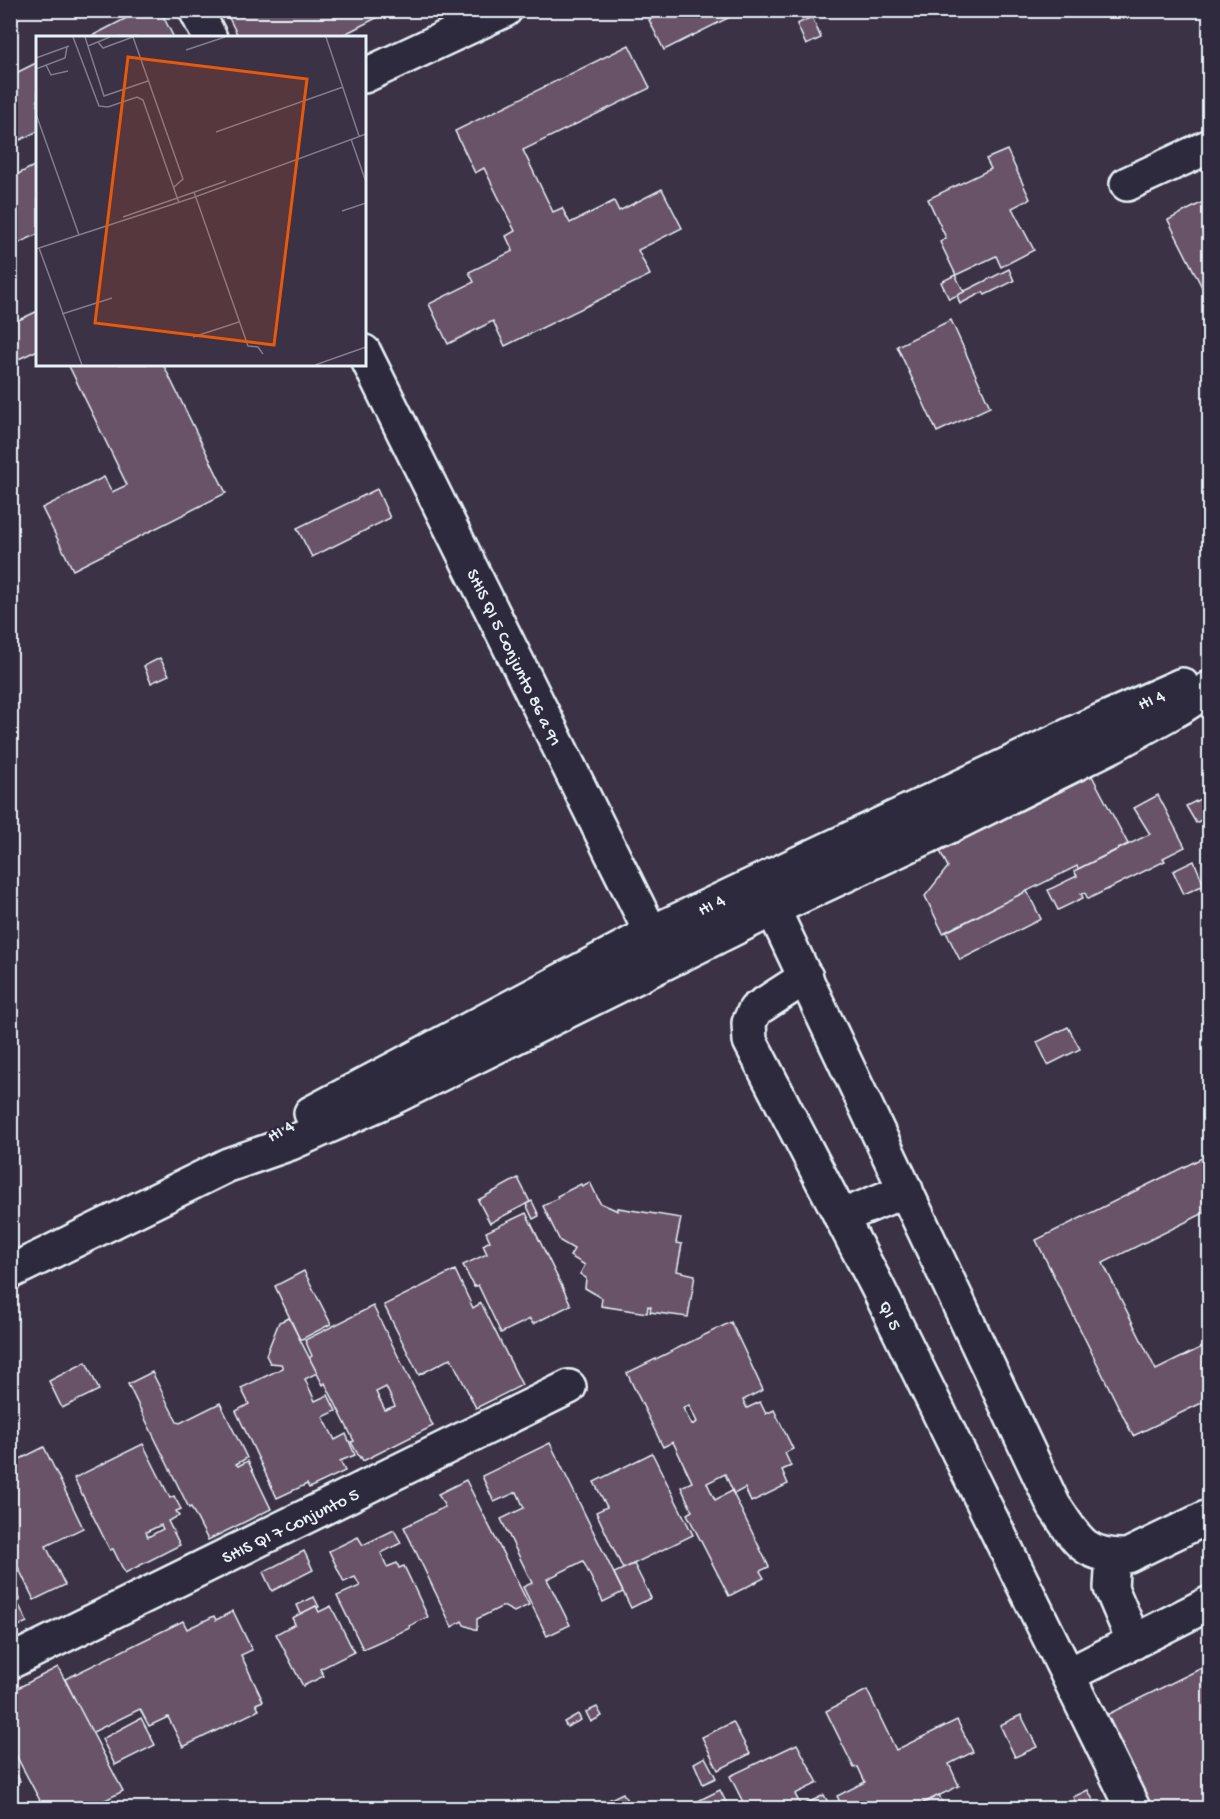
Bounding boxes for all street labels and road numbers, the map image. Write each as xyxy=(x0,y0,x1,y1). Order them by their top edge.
street label: SHIS QI 5 Conjunto 86 a 91 xyxy=(461,566,565,750)
street label: HI 4 xyxy=(1135,686,1169,716)
street label: HI 4 xyxy=(695,891,729,922)
street label: HI 4 xyxy=(264,1116,299,1148)
street label: QI 5 xyxy=(873,1298,905,1334)
street label: SHIS QI 7 Conjunto 5 xyxy=(219,1485,363,1570)

